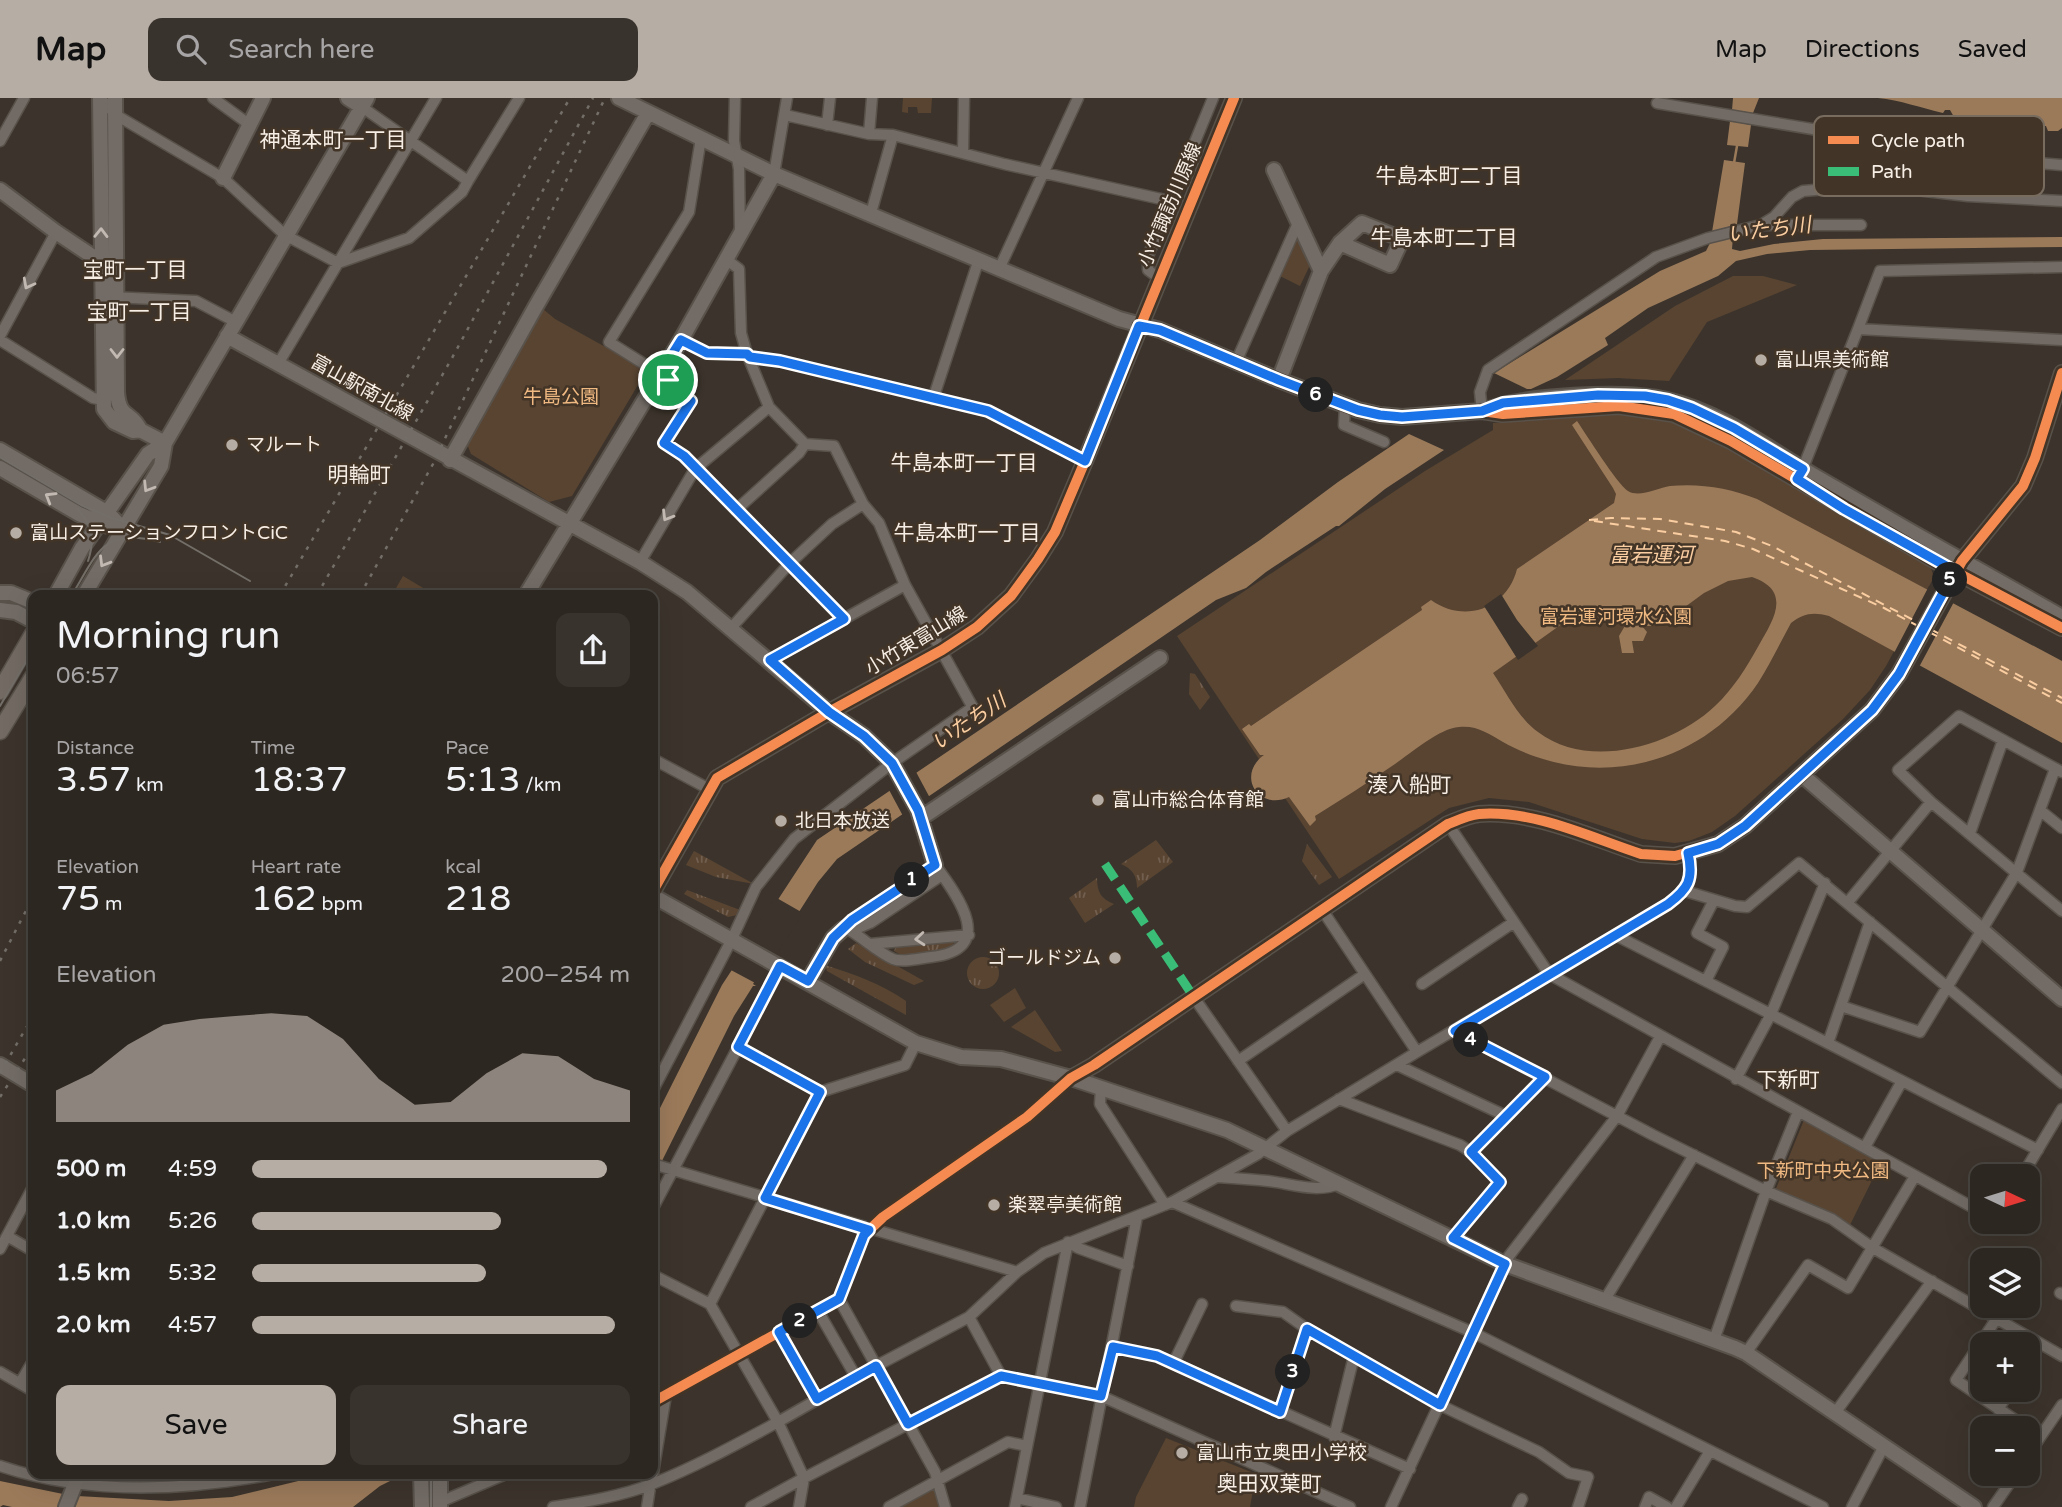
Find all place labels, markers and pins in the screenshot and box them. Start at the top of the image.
place label: 富山県美術館 [1775,349,1889,371]
pin [638,350,698,410]
marker: 富山県美術館 [1753,352,1769,368]
pin: 6 [1298,378,1334,412]
place label: マルート [246,434,322,456]
marker: マルート [224,437,240,453]
place label: 富山ステーションフロントCiC [30,522,288,544]
marker: 富山ステーションフロントCiC [8,525,24,541]
pin: 5 [1932,562,1968,598]
place label: 富山市総合体育館 [1112,789,1264,811]
marker: 富山市総合体育館 [1090,792,1106,808]
place label: 北日本放送 [795,810,890,832]
marker: 北日本放送 [773,813,789,829]
pin: 1 [894,862,930,898]
place label: ゴールドジム [987,947,1101,969]
marker: ゴールドジム [1107,950,1123,966]
pin: 4 [1454,1023,1488,1058]
place label: 楽翠亭美術館 [1008,1194,1122,1216]
marker: 楽翠亭美術館 [986,1197,1002,1213]
pin: 2 [782,1304,818,1338]
pin: 3 [1276,1354,1310,1390]
place label: 富山市立奥田小学校 [1196,1442,1367,1464]
marker: 富山市立奥田小学校 [1174,1445,1190,1461]

